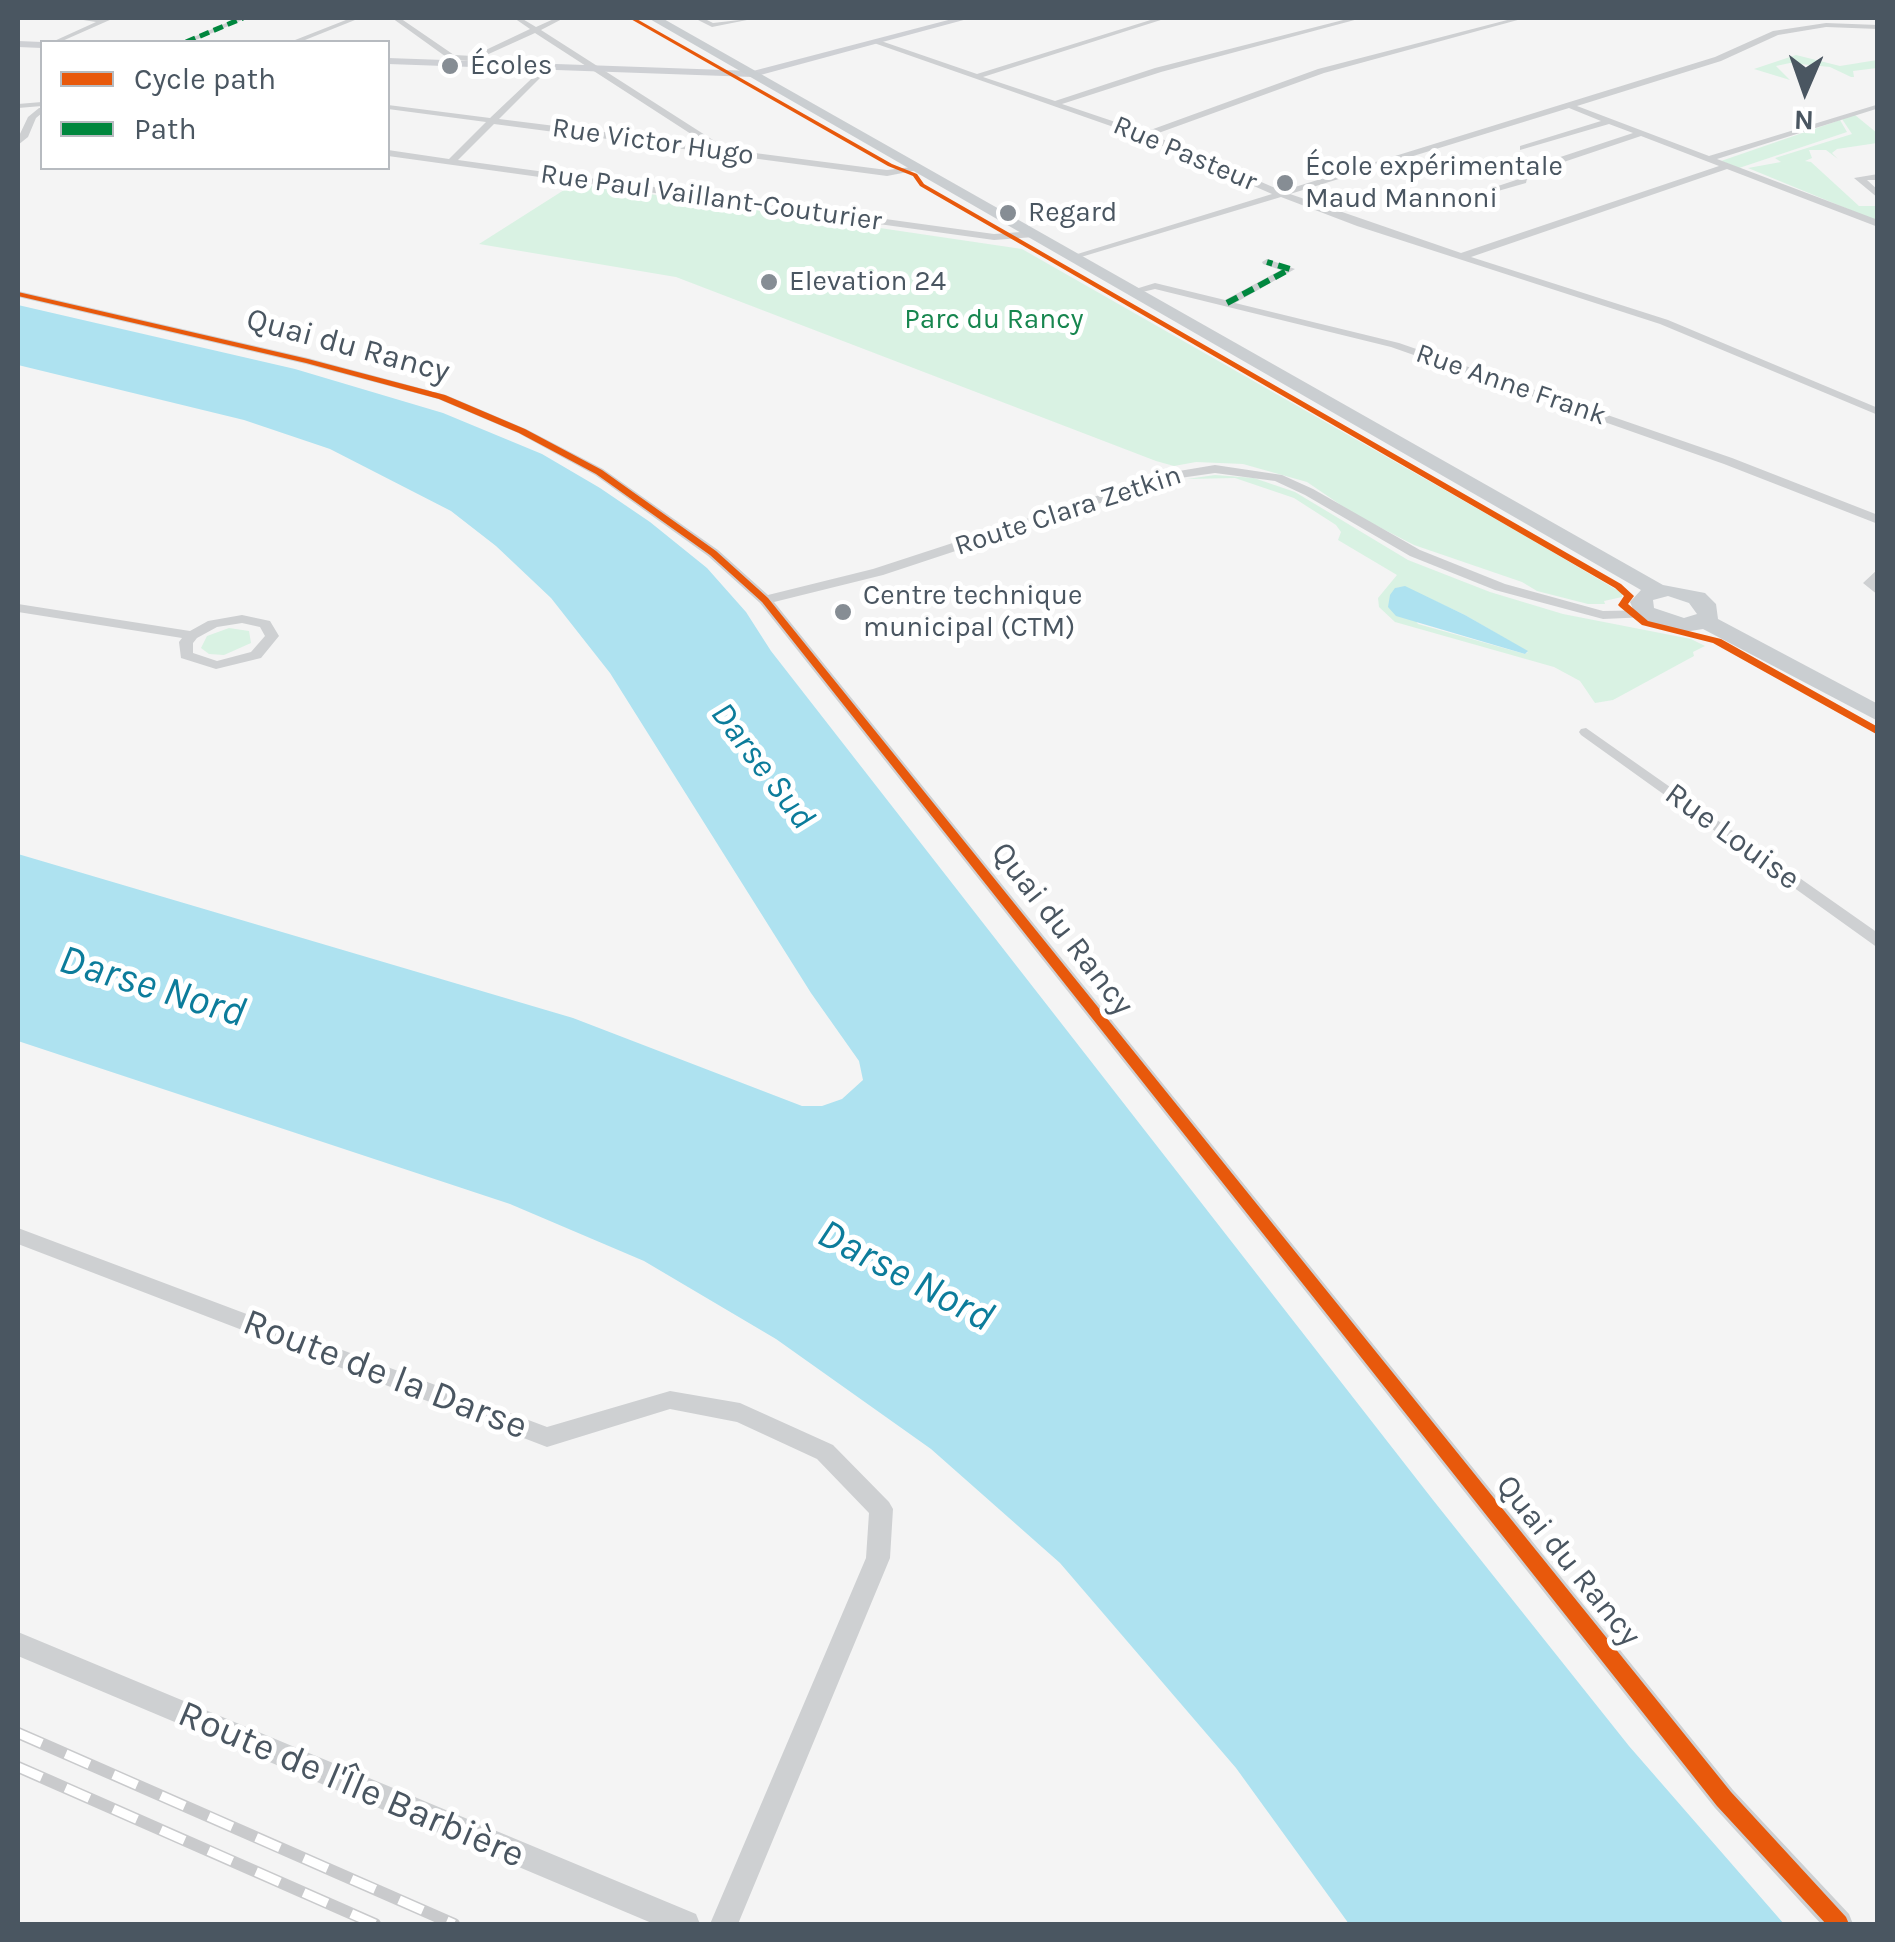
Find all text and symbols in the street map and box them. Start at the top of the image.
legend [40,40,390,170]
north arrow [1755,40,1855,140]
place label: Écoles [470,49,552,83]
marker: Écoles [439,55,461,77]
text: Cycle path [134,61,276,97]
text: N [1793,104,1815,137]
street label: Rue Pasteur [1108,109,1262,199]
text: Path [134,111,197,147]
street label: Rue Victor Hugo [550,111,756,173]
place label: École expérimentale Maud Mannoni [1305,150,1563,216]
street label: Rue Paul Vaillant-Couturier [538,157,884,239]
marker: École expérimentale Maud Mannoni [1274,172,1296,194]
place label: Regard [1028,196,1117,230]
marker: Regard [997,202,1019,224]
place label: Elevation 24 [789,265,946,299]
marker: Elevation 24 [758,271,780,293]
street label: Quai du Rancy [242,300,454,392]
park label: Parc du Rancy [904,303,1084,337]
street label: Rue Anne Frank [1411,337,1611,433]
street label: Route Clara Zetkin [951,459,1185,563]
place label: Centre technique municipal (CTM) [863,579,1082,645]
marker: Centre technique municipal (CTM) [832,601,854,623]
water label: Darse Sud [701,694,823,838]
street label: Rue Louise [1657,775,1807,899]
street label: Quai du Rancy [983,835,1141,1023]
water label: Darse Nord [53,935,251,1039]
water label: Darse Nord [808,1209,1002,1343]
street label: Route de la Darse [236,1300,534,1450]
street label: Quai du Rancy [1487,1468,1649,1654]
street label: Route de l'Île Barbière [171,1691,531,1879]

